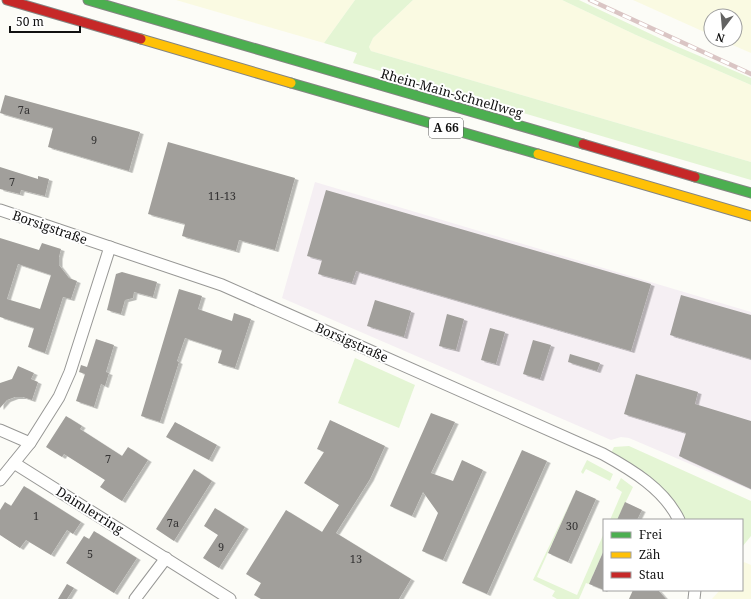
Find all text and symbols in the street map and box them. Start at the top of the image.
scale bar [10,8,80,34]
north arrow [703,8,743,48]
text: 50 m [16,13,44,30]
text: N [714,30,726,46]
street label: Rhein-Main-Schnellweg [379,64,525,122]
house number: 7a [18,102,30,117]
road number: A 66 [429,118,463,138]
house number: 9 [91,132,97,147]
house number: 7 [9,174,15,189]
house number: 11-13 [208,188,236,203]
street label: Borsigstraße [10,206,90,248]
street label: Borsigstraße [313,318,391,366]
house number: 7 [105,451,111,466]
street label: Daimlerring [53,482,127,538]
house number: 1 [33,508,39,523]
house number: 7a [167,515,179,530]
house number: 30 [566,518,578,533]
legend [603,519,743,591]
text: Frei [639,526,662,543]
house number: 9 [218,539,224,554]
house number: 5 [87,546,93,561]
text: Zäh [639,546,661,563]
house number: 13 [350,551,362,566]
text: Stau [639,566,665,583]

